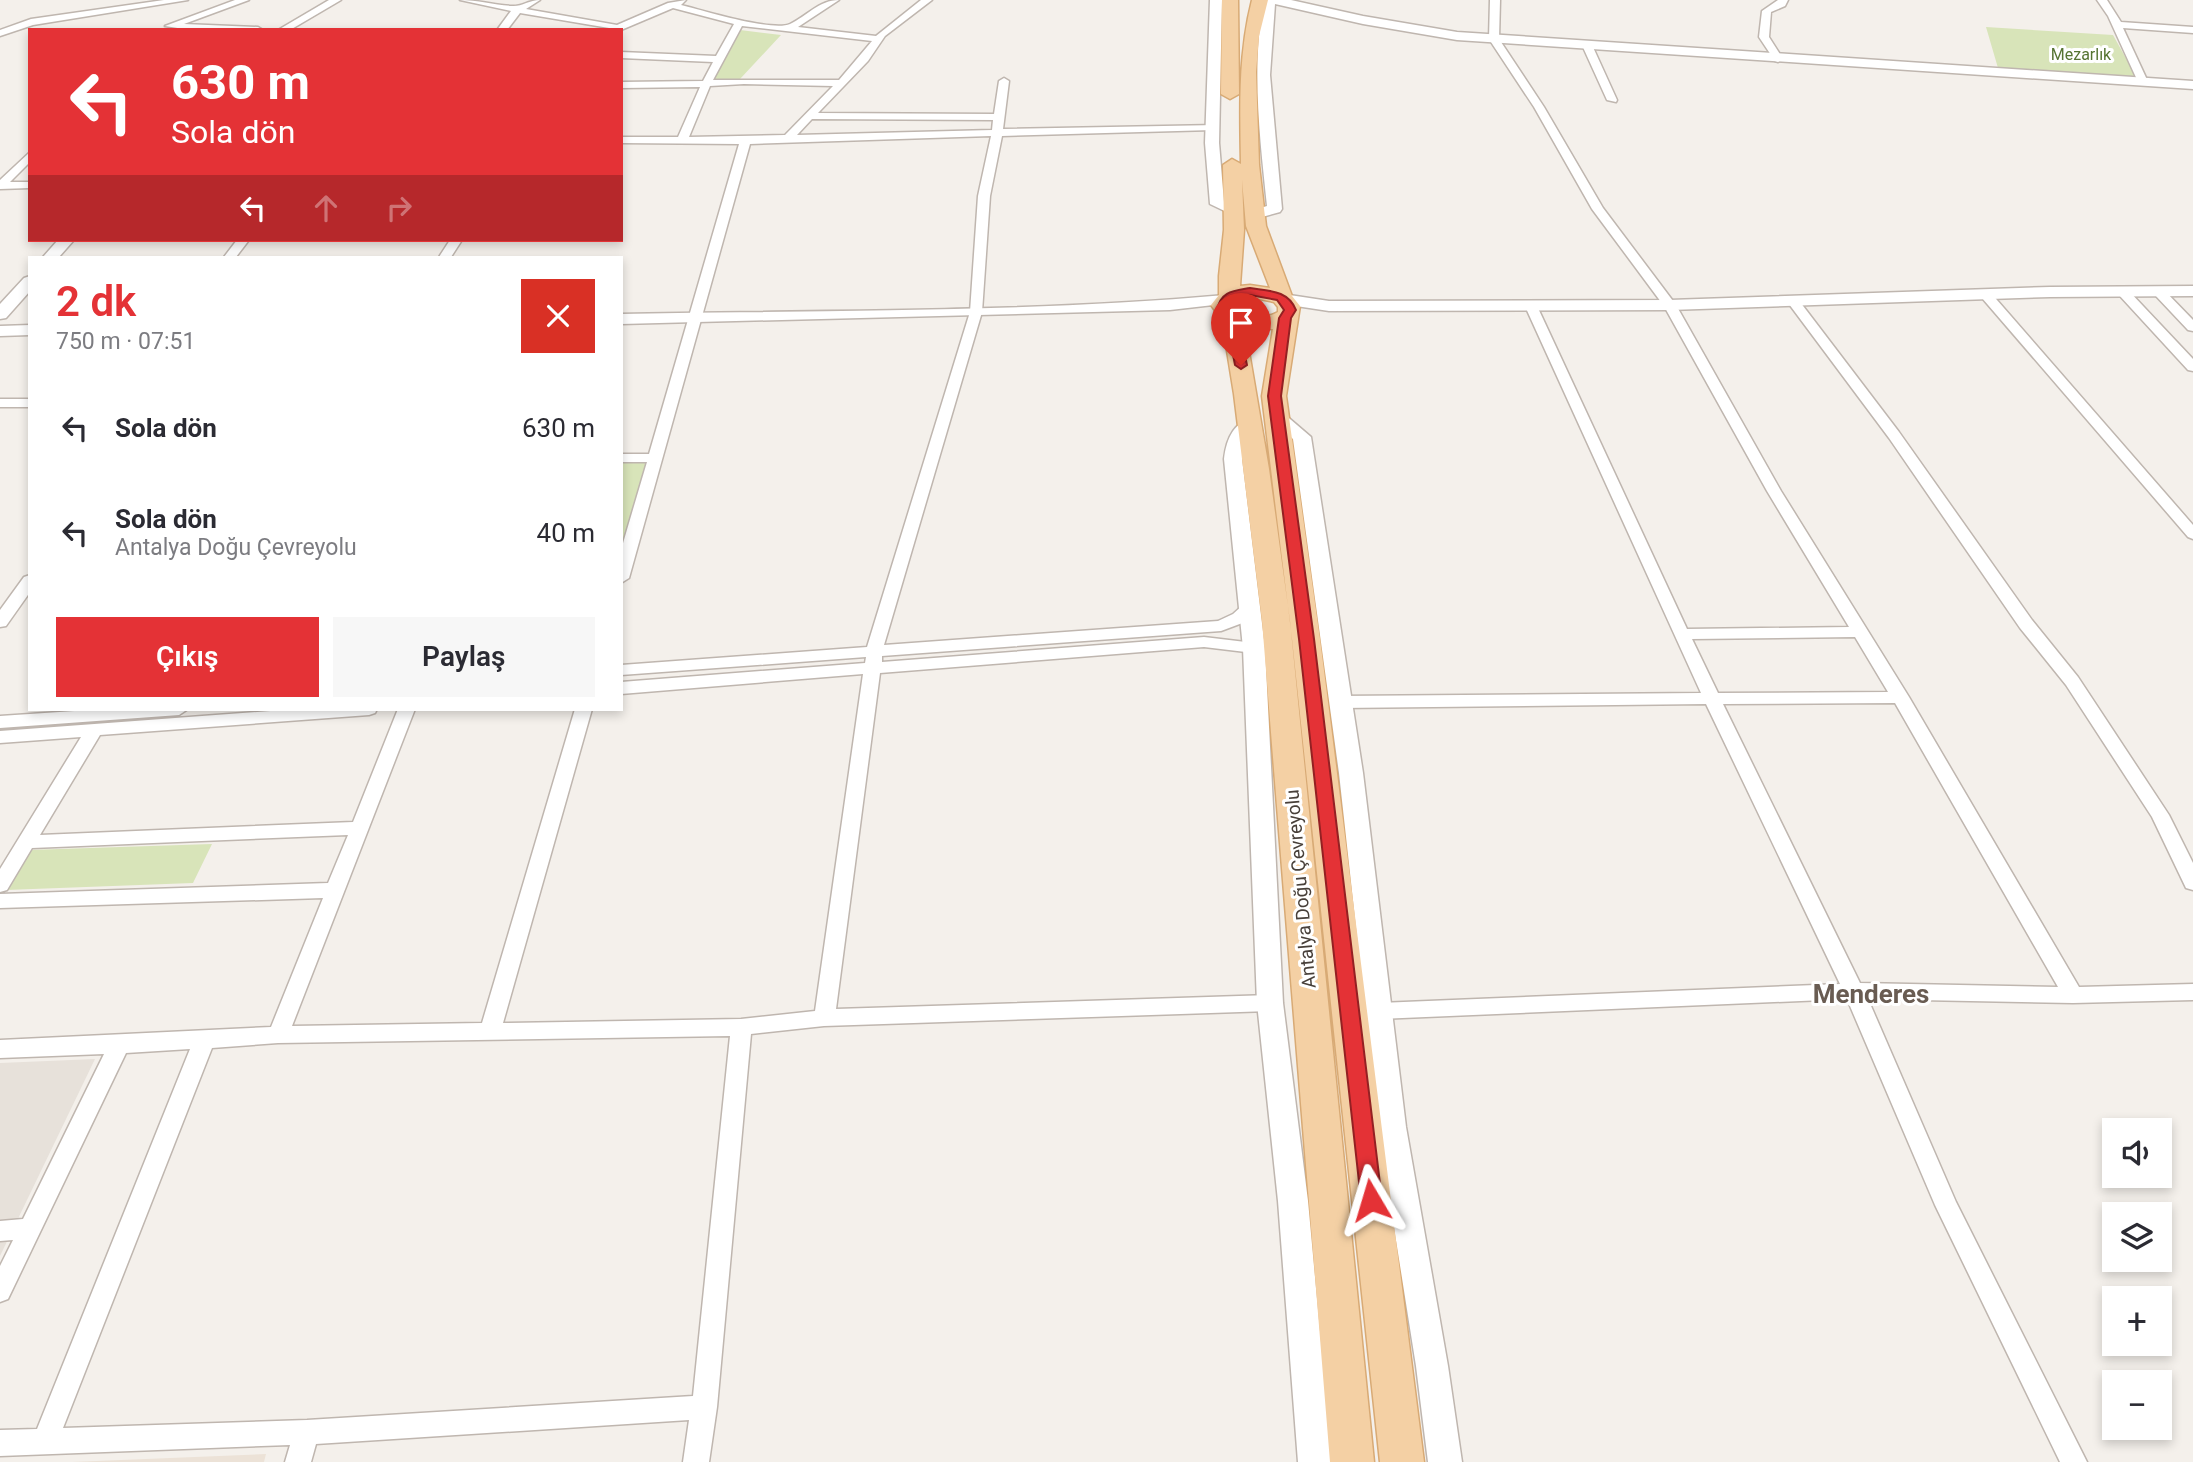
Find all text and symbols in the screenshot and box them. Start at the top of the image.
park label: Mezarlık [2051,45,2112,64]
text: 630 m [171,54,310,111]
icon: left [56,56,147,147]
text: Sola dön [171,113,295,151]
icon: left [234,189,272,227]
icon: ahead [307,189,345,227]
icon: right [380,189,418,227]
text: 2 dk [56,277,136,326]
button: close [521,279,595,353]
pin [1211,293,1271,365]
icon: arrive [1222,304,1260,342]
text: 750 m · 07:51 [56,328,195,355]
icon: left [56,409,94,447]
text: Sola dön [115,413,217,443]
text: 630 m [522,413,595,443]
text: Sola dön [115,504,217,534]
icon: left [56,514,94,552]
text: 40 m [537,518,595,548]
text: Antalya Doğu Çevreyolu [115,534,357,561]
button: Çıkış [56,617,319,697]
button: Paylaş [333,617,595,697]
street label: Antalya Doğu Çevreyolu [1280,789,1321,989]
district label: Menderes [1813,979,1929,1009]
map controls [2102,1118,2172,1440]
button: sound [2102,1118,2172,1188]
position arrow [1334,1163,1408,1237]
button: layers [2102,1202,2172,1272]
button: + [2102,1286,2172,1356]
button: − [2102,1370,2172,1440]

